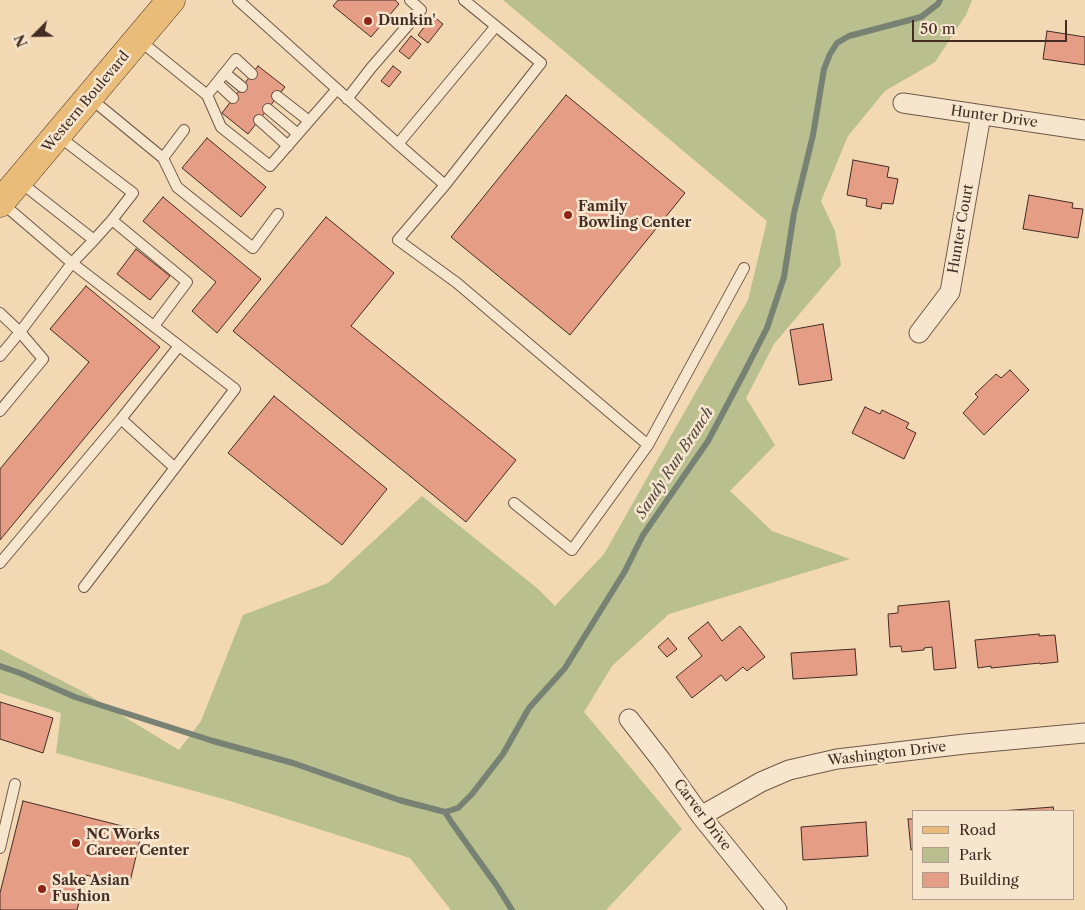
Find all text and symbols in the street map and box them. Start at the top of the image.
north arrow [10,10,60,60]
scale bar [915,10,1070,42]
place label: Dunkin' [378,13,436,29]
marker: Dunkin' [362,15,374,27]
text: 50 m [920,19,956,38]
text: N [11,32,32,50]
street label: Western Boulevard [39,48,133,156]
street label: Hunter Drive [949,103,1039,131]
street label: Hunter Court [945,183,977,275]
place label: Family Bowling Center [578,199,691,232]
marker: Family Bowling Center [562,209,574,221]
water label: Sandy Run Branch [632,404,718,522]
street label: Washington Drive [827,738,947,770]
street label: Carver Drive [670,776,734,854]
legend [912,810,1075,900]
text: Road [959,820,996,839]
place label: NC Works Career Center [86,827,189,860]
marker: NC Works Career Center [70,837,82,849]
text: Park [959,845,992,864]
text: Building [959,870,1019,889]
place label: Sake Asian Fushion [52,873,130,906]
marker: Sake Asian Fushion [36,883,48,895]

